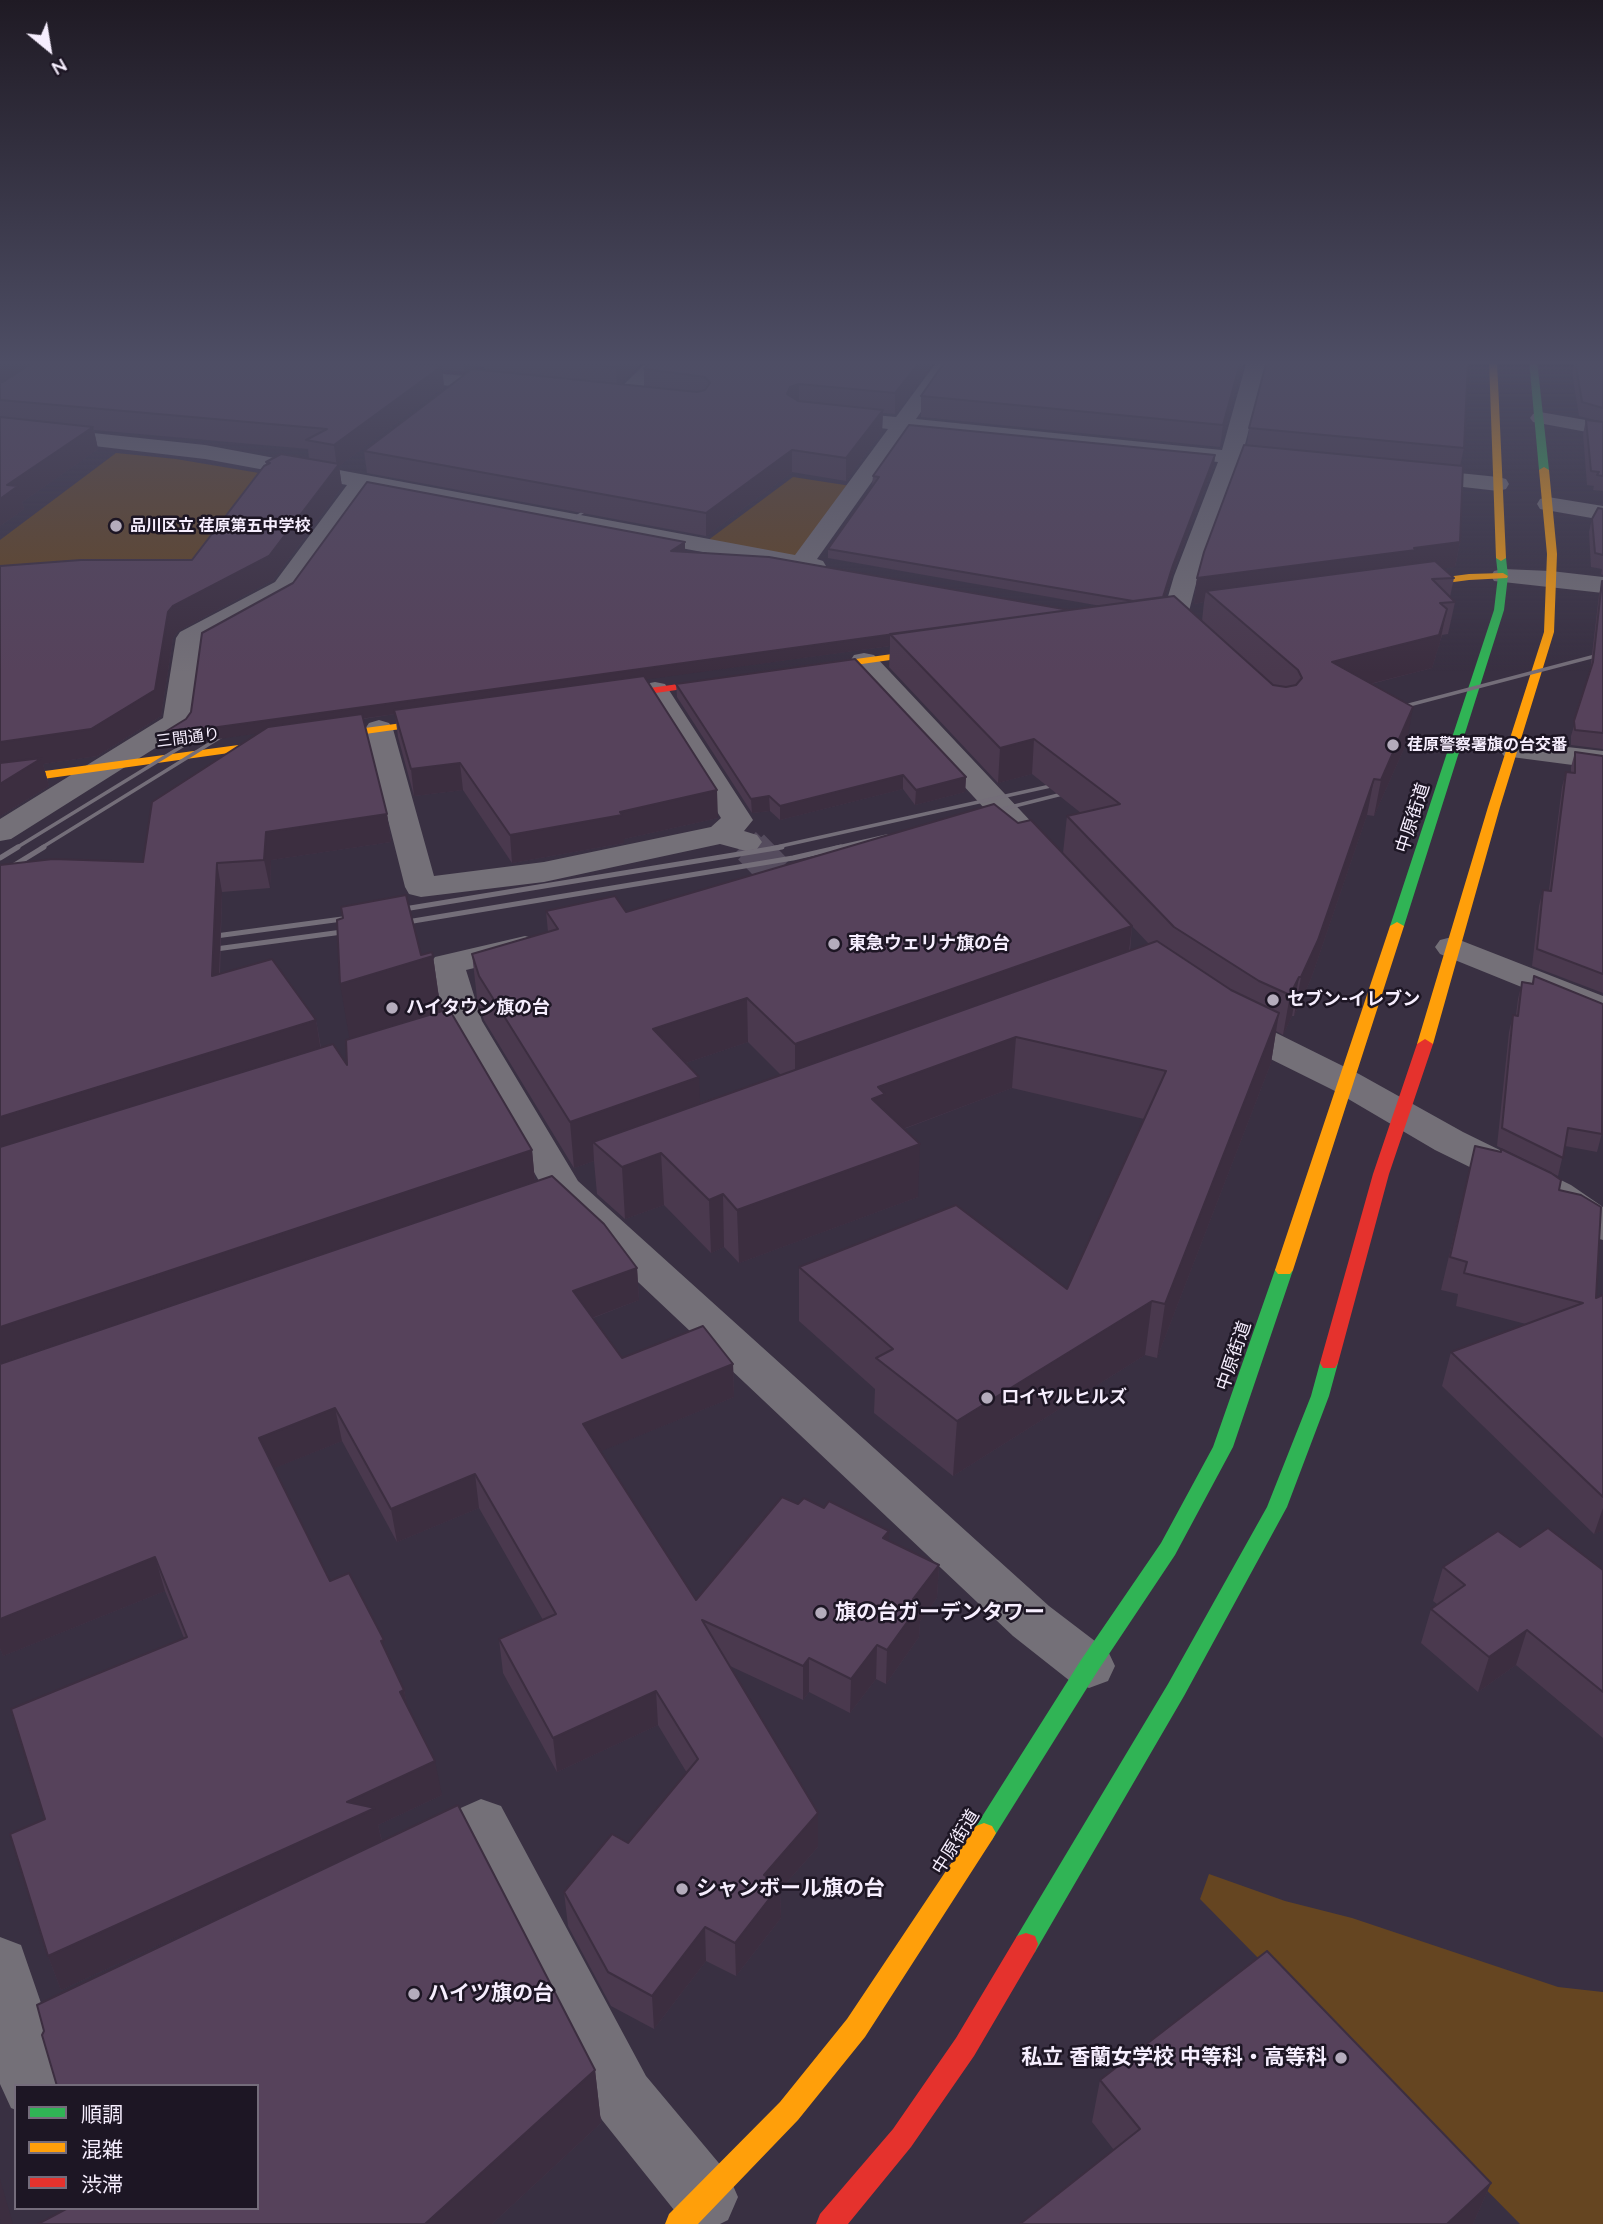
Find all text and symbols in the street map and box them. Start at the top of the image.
north arrow [14,14,84,84]
text: N [47,53,72,81]
place label: 品川区立 荏原第五中学校 [130,516,310,536]
marker: 品川区立 荏原第五中学校 [108,518,124,534]
street label: 三間通り [155,725,221,751]
place label: 荏原警察署旗の台交番 [1407,735,1567,755]
marker: 荏原警察署旗の台交番 [1385,737,1401,753]
street label: 中原街道 [1392,780,1434,856]
place label: 東急ウェリナ旗の台 [848,933,1010,955]
marker: 東急ウェリナ旗の台 [826,936,842,952]
place label: セブン-イレブン [1287,989,1420,1011]
marker: セブン-イレブン [1265,992,1281,1008]
place label: ハイタウン旗の台 [406,997,550,1019]
marker: ハイタウン旗の台 [384,1000,400,1016]
street label: 中原街道 [1212,1318,1256,1394]
place label: ロイヤルヒルズ [1001,1387,1127,1409]
marker: ロイヤルヒルズ [979,1390,995,1406]
place label: 旗の台ガーデンタワー [835,1600,1045,1626]
marker: 旗の台ガーデンタワー [813,1605,829,1621]
street label: 中原街道 [928,1806,984,1878]
place label: シャンボール旗の台 [696,1876,885,1902]
marker: シャンボール旗の台 [674,1881,690,1897]
place label: ハイツ旗の台 [428,1981,554,2007]
marker: ハイツ旗の台 [406,1986,422,2002]
place label: 私立 香蘭女学校 中等科・高等科 [1021,2045,1327,2071]
marker: 私立 香蘭女学校 中等科・高等科 [1333,2050,1349,2066]
legend [14,2084,259,2210]
text: 順調 [81,2101,123,2127]
text: 混雑 [81,2136,123,2162]
text: 渋滞 [81,2171,123,2197]

